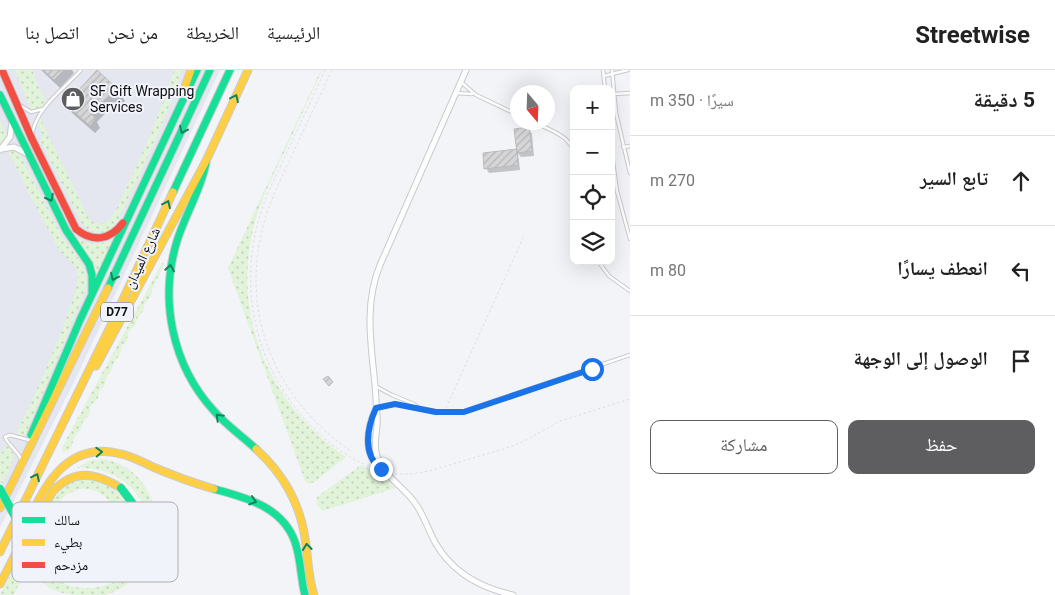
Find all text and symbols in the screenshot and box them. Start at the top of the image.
text: Streetwise [915,21,1030,49]
text: اتصل بنا [25,22,79,43]
text: من نحن [107,22,158,43]
text: الخريطة [186,22,239,43]
text: الرئيسية [267,22,320,43]
place label: SF Gift Wrapping Services [90,83,194,115]
north arrow [510,85,555,130]
map controls [570,85,615,265]
button: + [570,85,615,130]
shop icon: SF Gift Wrapping Services [60,86,86,112]
text: 5 دقيقة [974,88,1035,112]
text: سيرًا · 350 m [650,91,734,110]
one-way arrow [228,94,239,103]
one-way arrow [178,125,189,134]
button: − [570,130,615,175]
text: تابع السير [920,167,988,190]
icon: ahead [1007,167,1035,195]
text: 270 m [650,171,695,190]
button: locate [570,175,615,220]
one-way arrow [44,192,54,201]
one-way arrow [161,200,172,209]
button: layers [570,220,615,265]
street label: شارع الميدان [121,225,165,292]
text: انعطف يسارًا [897,257,988,280]
icon: left [1007,257,1035,285]
text: 80 m [650,261,686,280]
one-way arrow [165,264,175,272]
one-way arrow [109,272,120,281]
road number: D77 [101,302,133,322]
text: الوصول إلى الوجهة [854,347,988,370]
icon: arrive [1007,347,1035,375]
route start [581,358,604,381]
one-way arrow [216,414,225,423]
button: مشاركة [650,420,838,474]
button: حفظ [848,420,1035,474]
one-way arrow [96,446,104,457]
route end [370,458,393,481]
one-way arrow [30,473,40,482]
one-way arrow [248,496,257,506]
legend [12,502,178,582]
text: سالك [54,512,80,528]
text: بطيء [54,534,83,554]
one-way arrow [302,543,313,551]
text: مزدحم [54,557,88,575]

